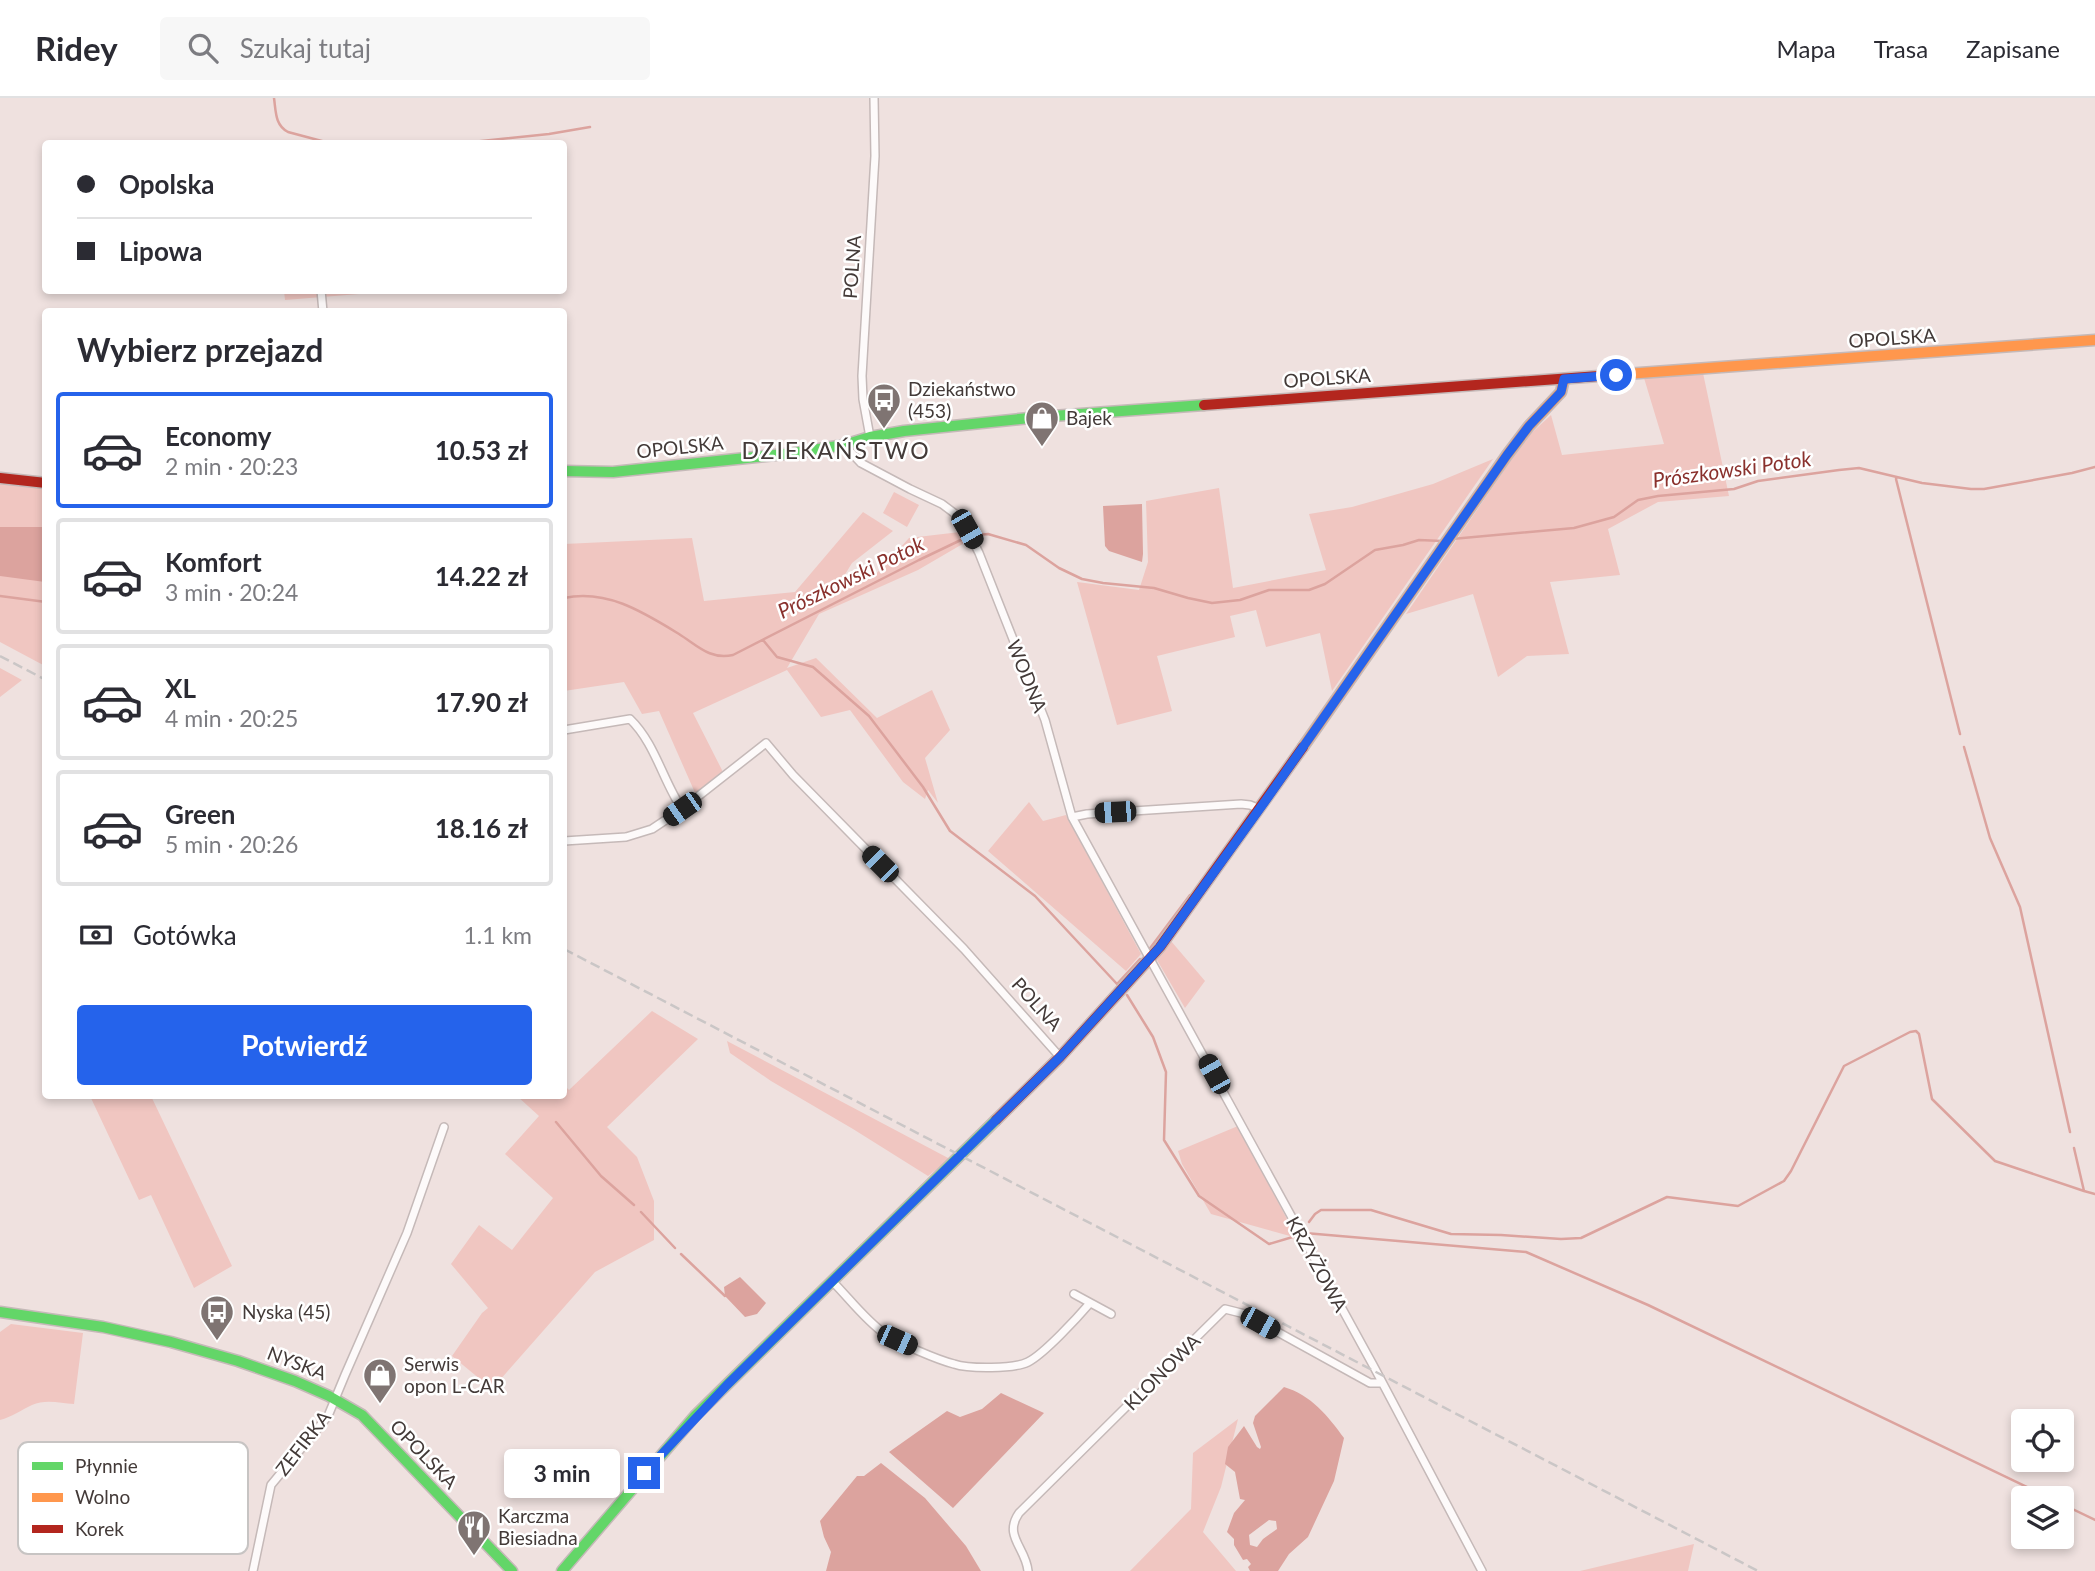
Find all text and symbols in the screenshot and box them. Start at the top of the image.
search box [160,17,650,80]
text: Ridey [35,28,118,68]
icon: search [184,29,222,67]
text: Szukaj tutaj [240,32,371,64]
text: Mapa [1777,34,1836,63]
text: Trasa [1874,34,1928,63]
text: Zapisane [1966,34,2060,63]
text: Opolska [119,168,214,200]
street label: POLNA [838,234,865,300]
text: Lipowa [119,235,203,267]
street label: OPOLSKA [1848,323,1936,352]
text: Wybierz przejazd [77,330,323,369]
route start [1600,359,1632,391]
street label: OPOLSKA [1283,363,1371,392]
place label: Dziekaństwo (453) [908,377,1016,422]
bus stop icon: Dziekaństwo (453) [865,381,903,430]
shop icon: Bajek [1023,399,1061,448]
place label: Bajek [1066,406,1112,429]
icon: car [81,419,144,482]
text: Economy [165,420,271,452]
street label: OPOLSKA [635,430,725,463]
text: 10.53 zł [435,434,528,466]
district label: DZIEKAŃSTWO [741,436,931,464]
water label: Prószkowski Potok [1651,445,1814,492]
text: 2 min · 20:23 [165,452,298,480]
car [948,506,987,552]
water label: Prószkowski Potok [773,530,929,623]
icon: car [81,545,144,608]
text: Komfort [165,546,262,578]
text: 14.22 zł [435,560,528,592]
text: 3 min · 20:24 [165,578,298,606]
street label: WODNA [1002,636,1053,716]
icon: car [81,671,144,734]
text: XL [165,672,196,704]
text: 17.90 zł [435,686,528,718]
text: 4 min · 20:25 [165,704,298,732]
car [659,788,706,830]
icon: car [81,797,144,860]
text: Green [165,798,235,830]
car [1094,800,1137,824]
text: 18.16 zł [435,812,528,844]
text: 5 min · 20:26 [165,830,298,858]
car [858,842,903,886]
icon: cash [77,916,115,954]
text: Gotówka [133,919,237,951]
text: 1.1 km [463,921,532,949]
street label: POLNA [1007,972,1067,1035]
button: Potwierdź [77,1005,532,1085]
car [1195,1051,1234,1097]
street label: KRZYŻOWA [1282,1212,1353,1316]
bus stop icon: Nyska (45) [198,1293,236,1342]
place label: Nyska (45) [242,1300,330,1323]
car [1237,1304,1284,1342]
car [874,1322,921,1358]
street label: KLONOWA [1119,1329,1205,1414]
street label: NYSKA [264,1341,330,1384]
place label: Serwis opon L-CAR [404,1352,505,1397]
shop icon: Serwis opon L-CAR [361,1356,399,1405]
street label: ZEFIRKA [270,1406,335,1480]
map controls [2011,1409,2074,1549]
button: locate [2011,1409,2074,1472]
street label: OPOLSKA [386,1414,463,1493]
legend [18,1442,248,1554]
callout: 3 min [504,1448,620,1498]
text: Płynnie [75,1454,138,1477]
route end [628,1457,660,1489]
text: 3 min [533,1459,591,1487]
text: Wolno [75,1485,130,1508]
button: layers [2011,1486,2074,1549]
place label: Karczma Biesiadna [498,1504,578,1549]
restaurant icon: Karczma Biesiadna [455,1508,493,1557]
text: Korek [75,1517,124,1540]

